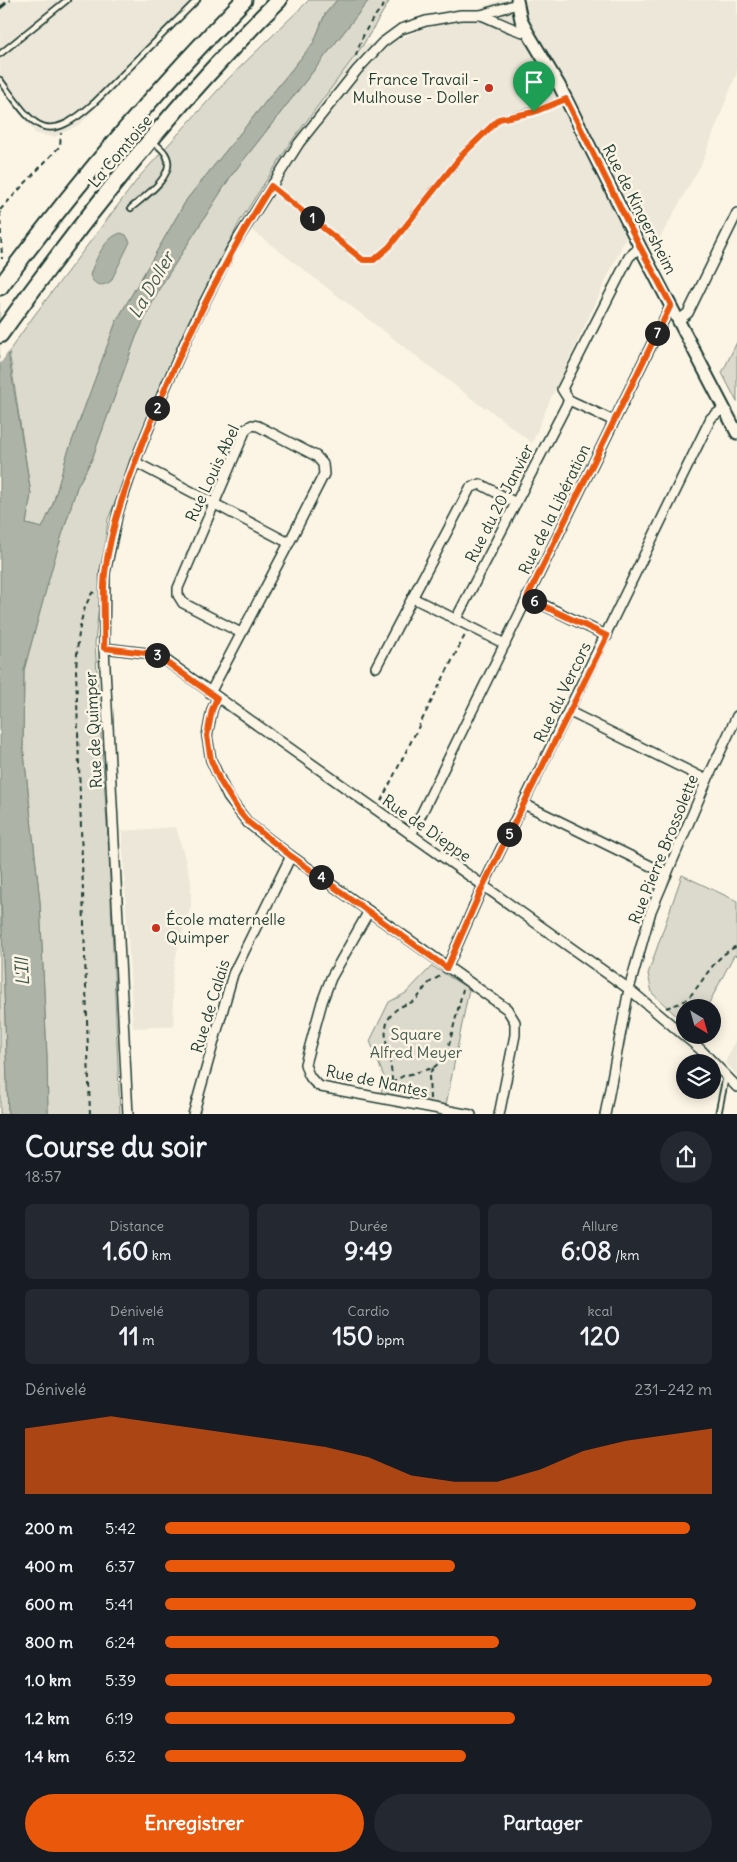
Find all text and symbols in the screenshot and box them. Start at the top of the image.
pin [513,61,555,112]
icon: arrive [520,68,548,96]
place label: France Travail - Mulhouse - Doller [353,69,479,107]
marker: France Travail - Mulhouse - Doller [483,82,495,94]
street label: La Comtoise [84,111,156,191]
street label: Rue de Kingersheim [599,141,681,277]
pin: 1 [300,206,324,230]
text: 1 [310,209,315,227]
water label: La Doller [123,246,180,322]
pin: 7 [644,320,670,346]
text: 7 [654,324,661,342]
pin: 2 [144,396,170,420]
text: 2 [154,399,161,417]
street label: Rue Louis Abel [181,421,243,525]
street label: Rue du 20 Janvier [461,440,538,566]
street label: Rue de la Libération [514,441,594,577]
pin: 6 [522,588,546,614]
text: 6 [530,592,539,610]
street label: Rue du Vercors [529,638,595,746]
pin: 3 [144,642,170,668]
text: 3 [154,646,161,664]
street label: Rue de Quimper [80,671,106,789]
street label: Rue Pierre Brossolette [624,771,702,927]
street label: Rue de Dieppe [379,790,475,866]
pin: 5 [496,822,522,846]
text: 5 [505,825,514,843]
pin: 4 [308,864,334,890]
text: 4 [317,868,326,886]
place label: École maternelle Quimper [166,909,285,947]
marker: École maternelle Quimper [150,922,162,934]
water label: L'Ill [10,955,34,986]
street label: Rue de Calais [186,957,234,1055]
north arrow [676,999,721,1044]
map controls [676,999,721,1099]
park label: Square Alfred Meyer [370,1024,463,1062]
button: layers [676,1054,721,1099]
street label: Rue de Nantes [324,1060,430,1102]
text: Course du soir [25,1129,207,1165]
button: share [660,1131,712,1183]
text: 18:57 [25,1166,61,1186]
text: Distance [109,1217,164,1235]
text: Durée [349,1217,388,1235]
text: Allure [582,1217,618,1235]
text: 1.60 [102,1235,148,1267]
text: 9:49 [344,1235,393,1267]
text: 6:08 [561,1235,612,1267]
text: km [148,1246,171,1264]
text: /km [612,1246,640,1264]
text: Dénivelé [110,1302,164,1320]
text: Cardio [348,1302,389,1320]
text: kcal [588,1302,613,1320]
text: 11 [119,1320,139,1352]
text: 150 [332,1320,373,1352]
text: 120 [580,1320,620,1352]
text: m [139,1331,155,1349]
text: bpm [373,1331,405,1349]
text: Dénivelé [25,1379,86,1399]
text: 231–242 m [635,1379,712,1399]
text: 200 m [25,1518,73,1538]
text: 5:42 [105,1518,136,1538]
text: 400 m [25,1556,73,1576]
text: 6:37 [105,1556,135,1576]
text: 600 m [25,1594,73,1614]
text: 5:41 [105,1594,133,1614]
text: 800 m [25,1632,73,1652]
text: 6:24 [105,1632,136,1652]
text: 1.0 km [25,1670,71,1690]
text: 5:39 [105,1670,136,1690]
text: 1.2 km [25,1708,69,1728]
text: 6:19 [105,1708,133,1728]
text: 1.4 km [25,1746,70,1766]
text: 6:32 [105,1746,136,1766]
button: Enregistrer [25,1794,364,1852]
button: Partager [374,1794,712,1852]

